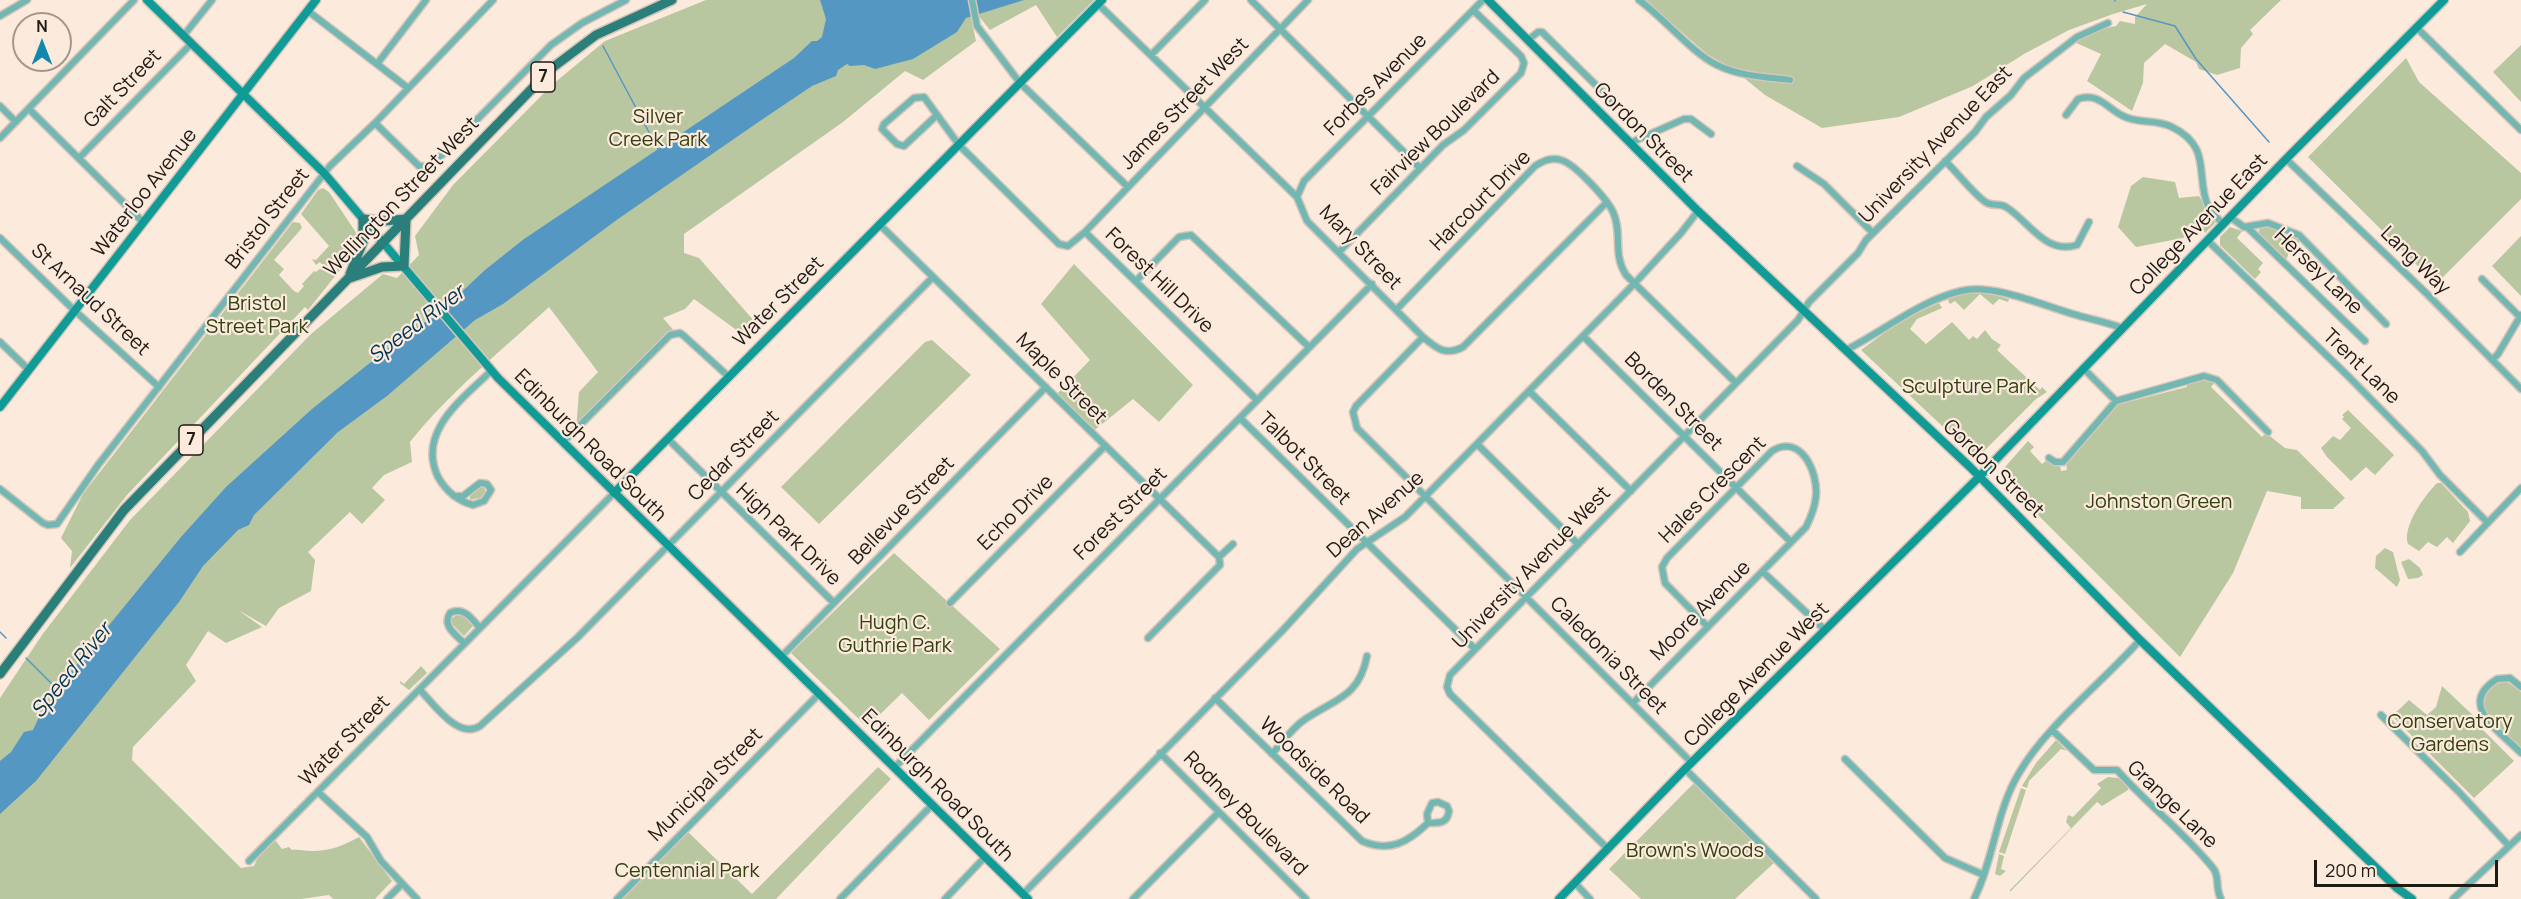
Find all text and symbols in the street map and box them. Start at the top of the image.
north arrow [12,12,72,72]
text: N [36,15,48,37]
street label: Forbes Avenue [1320,29,1432,141]
street label: James Street West [1116,33,1254,175]
street label: Galt Street [79,44,167,134]
street label: University Avenue East [1855,61,2017,229]
road number: 7 [531,62,555,92]
street label: Fairview Boulevard [1367,65,1505,201]
street label: Gordon Street [1588,78,1698,188]
park label: Silver Creek Park [609,105,707,152]
street label: Wellington Street West [319,112,485,282]
street label: Waterloo Avenue [87,124,203,262]
street label: Harcourt Drive [1426,146,1536,256]
street label: College Avenue East [2125,149,2273,301]
street label: Bristol Street [221,164,315,274]
street label: Mary Street [1314,201,1406,295]
street label: Lang Way [2375,222,2455,300]
street label: Forest Hill Drive [1100,223,1218,339]
street label: Hersey Lane [2269,224,2367,320]
street label: St Arnaud Street [26,239,154,361]
street label: Water Street [729,252,829,352]
water label: Speed River [364,280,470,370]
park label: Bristol Street Park [206,292,308,339]
street label: Trent Lane [2317,324,2405,410]
street label: Maple Street [1010,328,1112,430]
street label: Borden Street [1619,348,1727,456]
street label: Edinburgh Road South [509,365,671,527]
park label: Sculpture Park [1902,375,2036,399]
street label: Cedar Street [683,405,785,507]
street label: Talbot Street [1253,408,1355,510]
street label: Gordon Street [1937,415,2049,523]
road number: 7 [179,425,203,455]
street label: Hales Crescent [1655,432,1771,548]
street label: Bellevue Street [844,452,960,570]
street label: Forest Street [1070,463,1172,565]
street label: Dean Avenue [1323,466,1429,564]
street label: Echo Drive [973,470,1059,556]
street label: High Park Drive [730,479,846,591]
street label: University Avenue West [1448,482,1616,654]
park label: Johnston Green [2086,490,2232,514]
street label: Moore Avenue [1646,556,1756,666]
street label: Caledonia Street [1544,592,1672,720]
street label: College Avenue West [1680,598,1834,752]
park label: Hugh C. Guthrie Park [838,611,952,658]
water label: Speed River [26,618,118,724]
street label: Water Street [295,691,395,791]
street label: Edinburgh Road South [856,705,1018,867]
park label: Conservatory Gardens [2387,710,2513,757]
street label: Woodside Road [1254,713,1374,829]
street label: Municipal Street [644,723,768,847]
street label: Rodney Boulevard [1178,747,1312,881]
street label: Grange Lane [2122,756,2222,854]
park label: Brown's Woods [1626,839,1764,863]
scale bar [2317,848,2502,886]
text: 200 m [2325,858,2376,882]
park label: Centennial Park [615,859,759,883]

